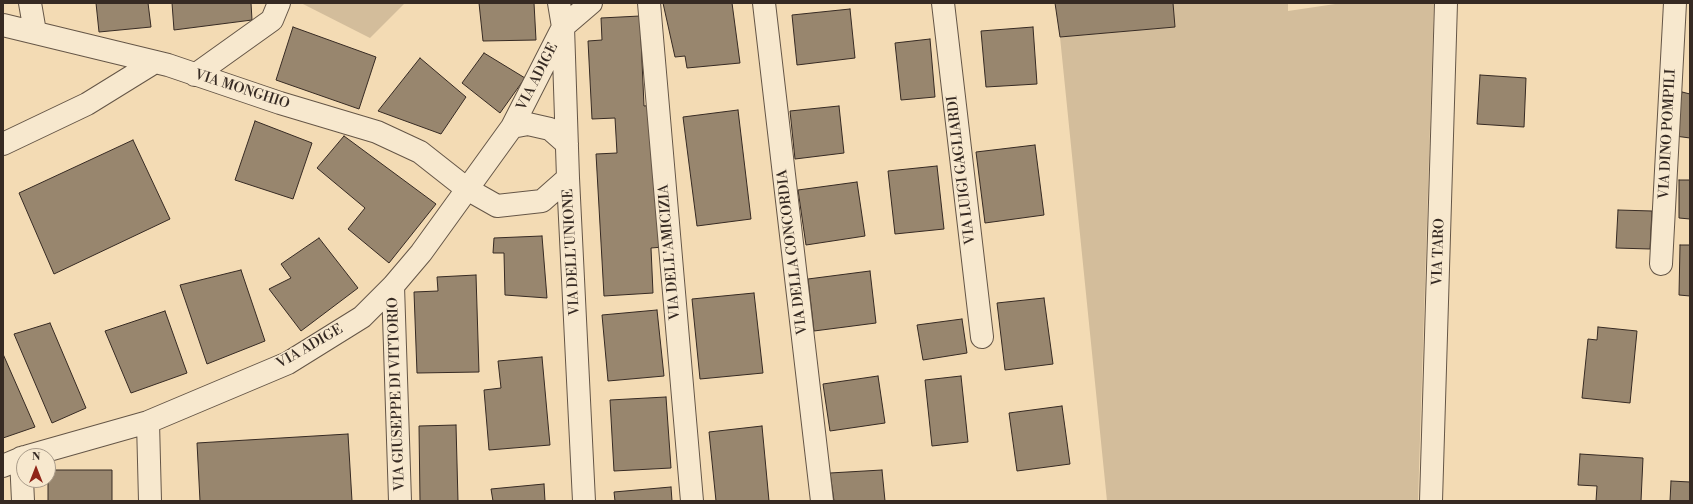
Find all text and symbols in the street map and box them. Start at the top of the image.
street label: VIA ADIGE [514,40,562,114]
street label: VIA MONGHIO [192,67,292,113]
street label: VIA DINO POMPILI [1656,68,1680,200]
street label: VIA LUIGI GAGLIARDI [945,95,979,245]
street label: VIA DELLA CONCORDIA [775,168,811,336]
street label: VIA DELL'AMICIZIA [656,183,684,321]
street label: VIA DELL'UNIONE [560,188,584,316]
street label: VIA TARO [1429,218,1449,286]
street label: VIA GIUSEPPE DI VITTORIO [385,297,409,491]
street label: VIA ADIGE [274,321,346,373]
north arrow [16,448,56,488]
text: N [32,450,40,464]

